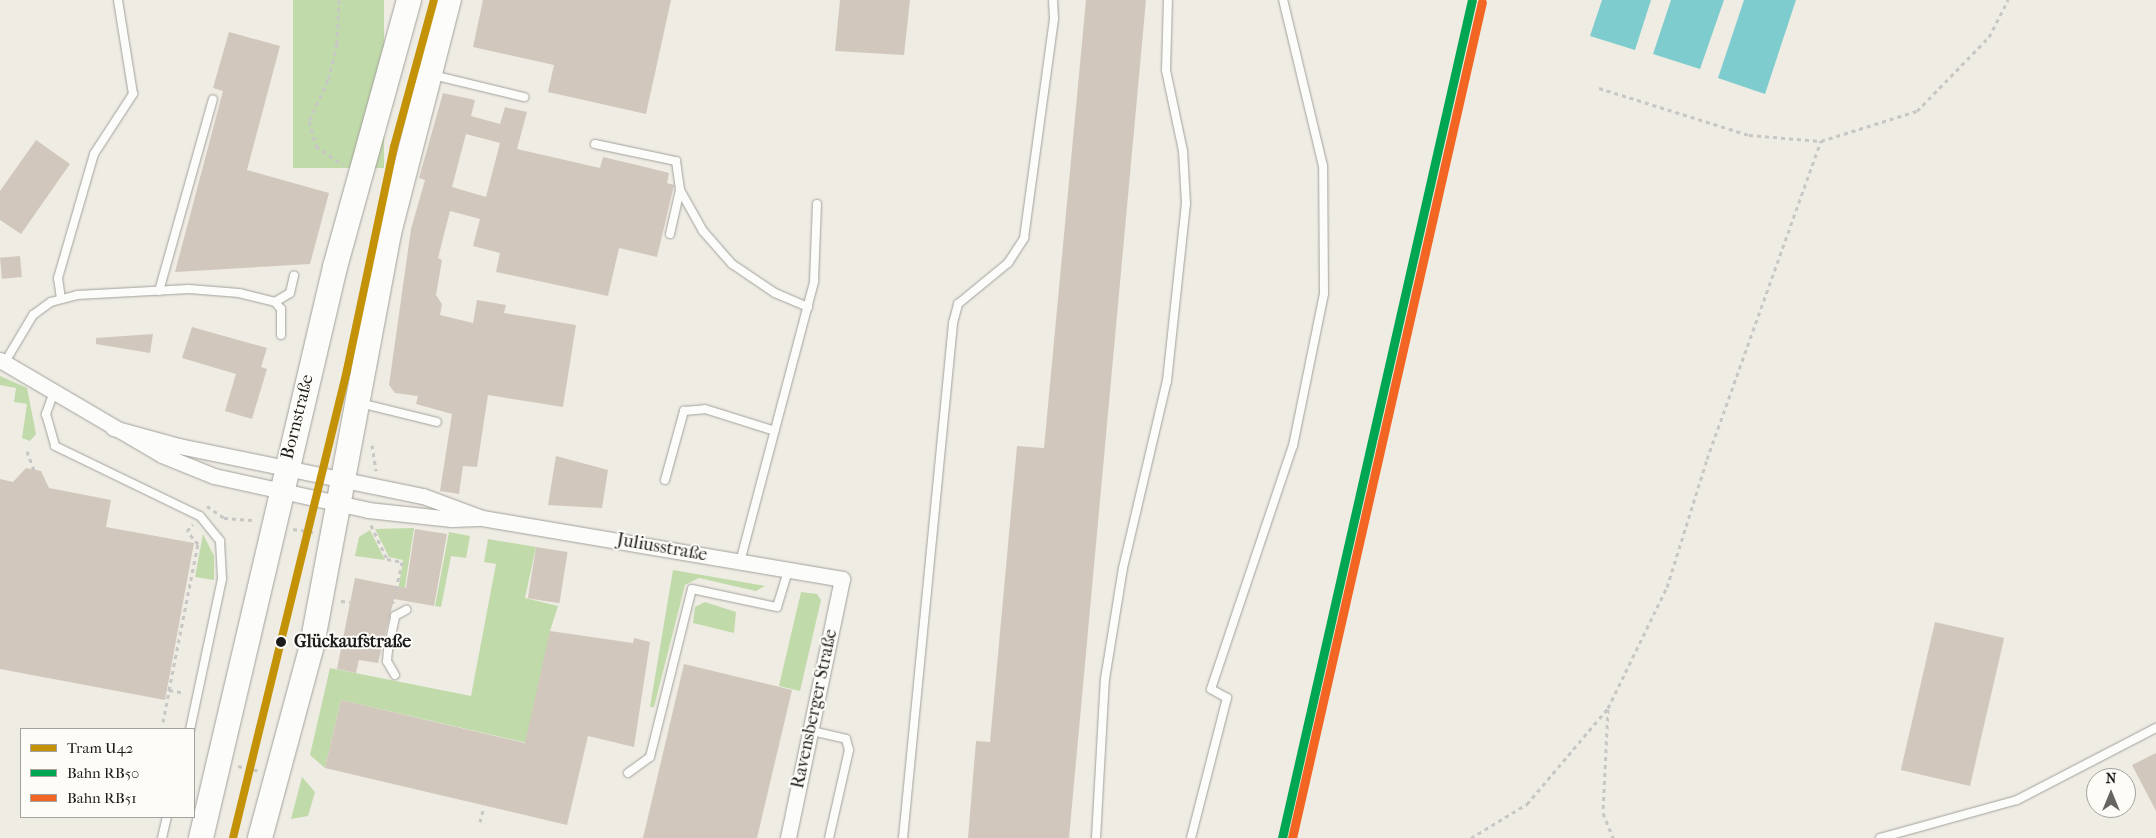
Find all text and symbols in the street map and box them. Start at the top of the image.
street label: Bornstraße [277,372,319,462]
street label: Juliusstraße [615,529,709,567]
street label: Ravensberger Straße [788,627,842,791]
place label: Glückaufstraße [294,631,411,653]
marker: Glückaufstraße [272,633,290,651]
legend [20,728,195,818]
text: Tram U42 [67,739,133,757]
text: Bahn RB50 [67,764,139,782]
north arrow [2086,768,2136,818]
text: N [2106,770,2116,787]
text: Bahn RB51 [67,789,137,807]

